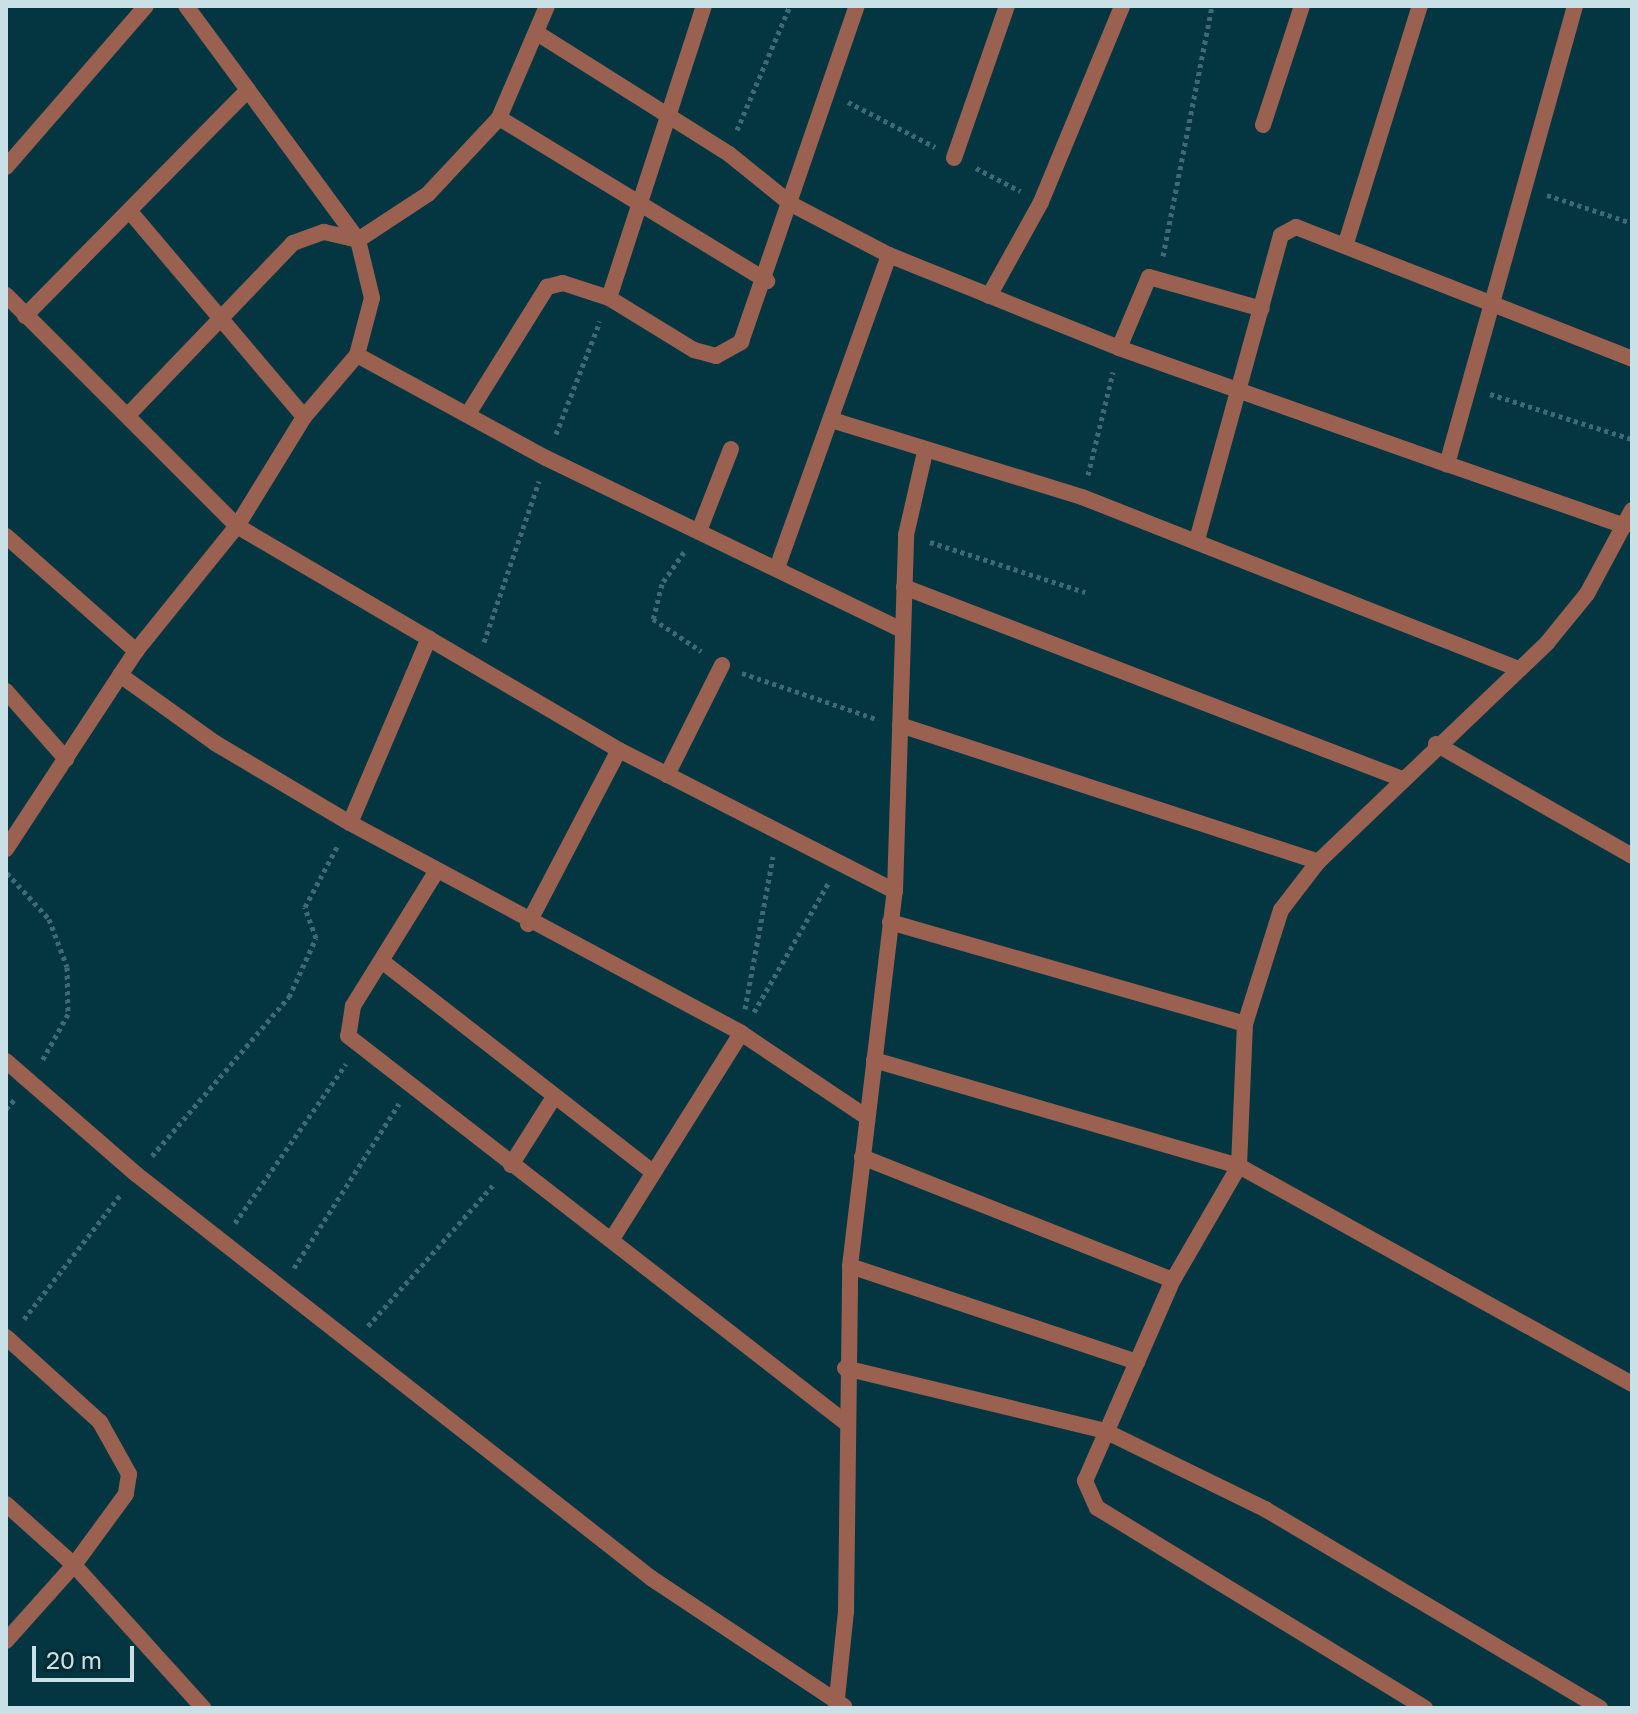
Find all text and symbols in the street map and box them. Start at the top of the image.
scale bar [36,1630,138,1680]
text: 20 m [46,1645,102,1674]

